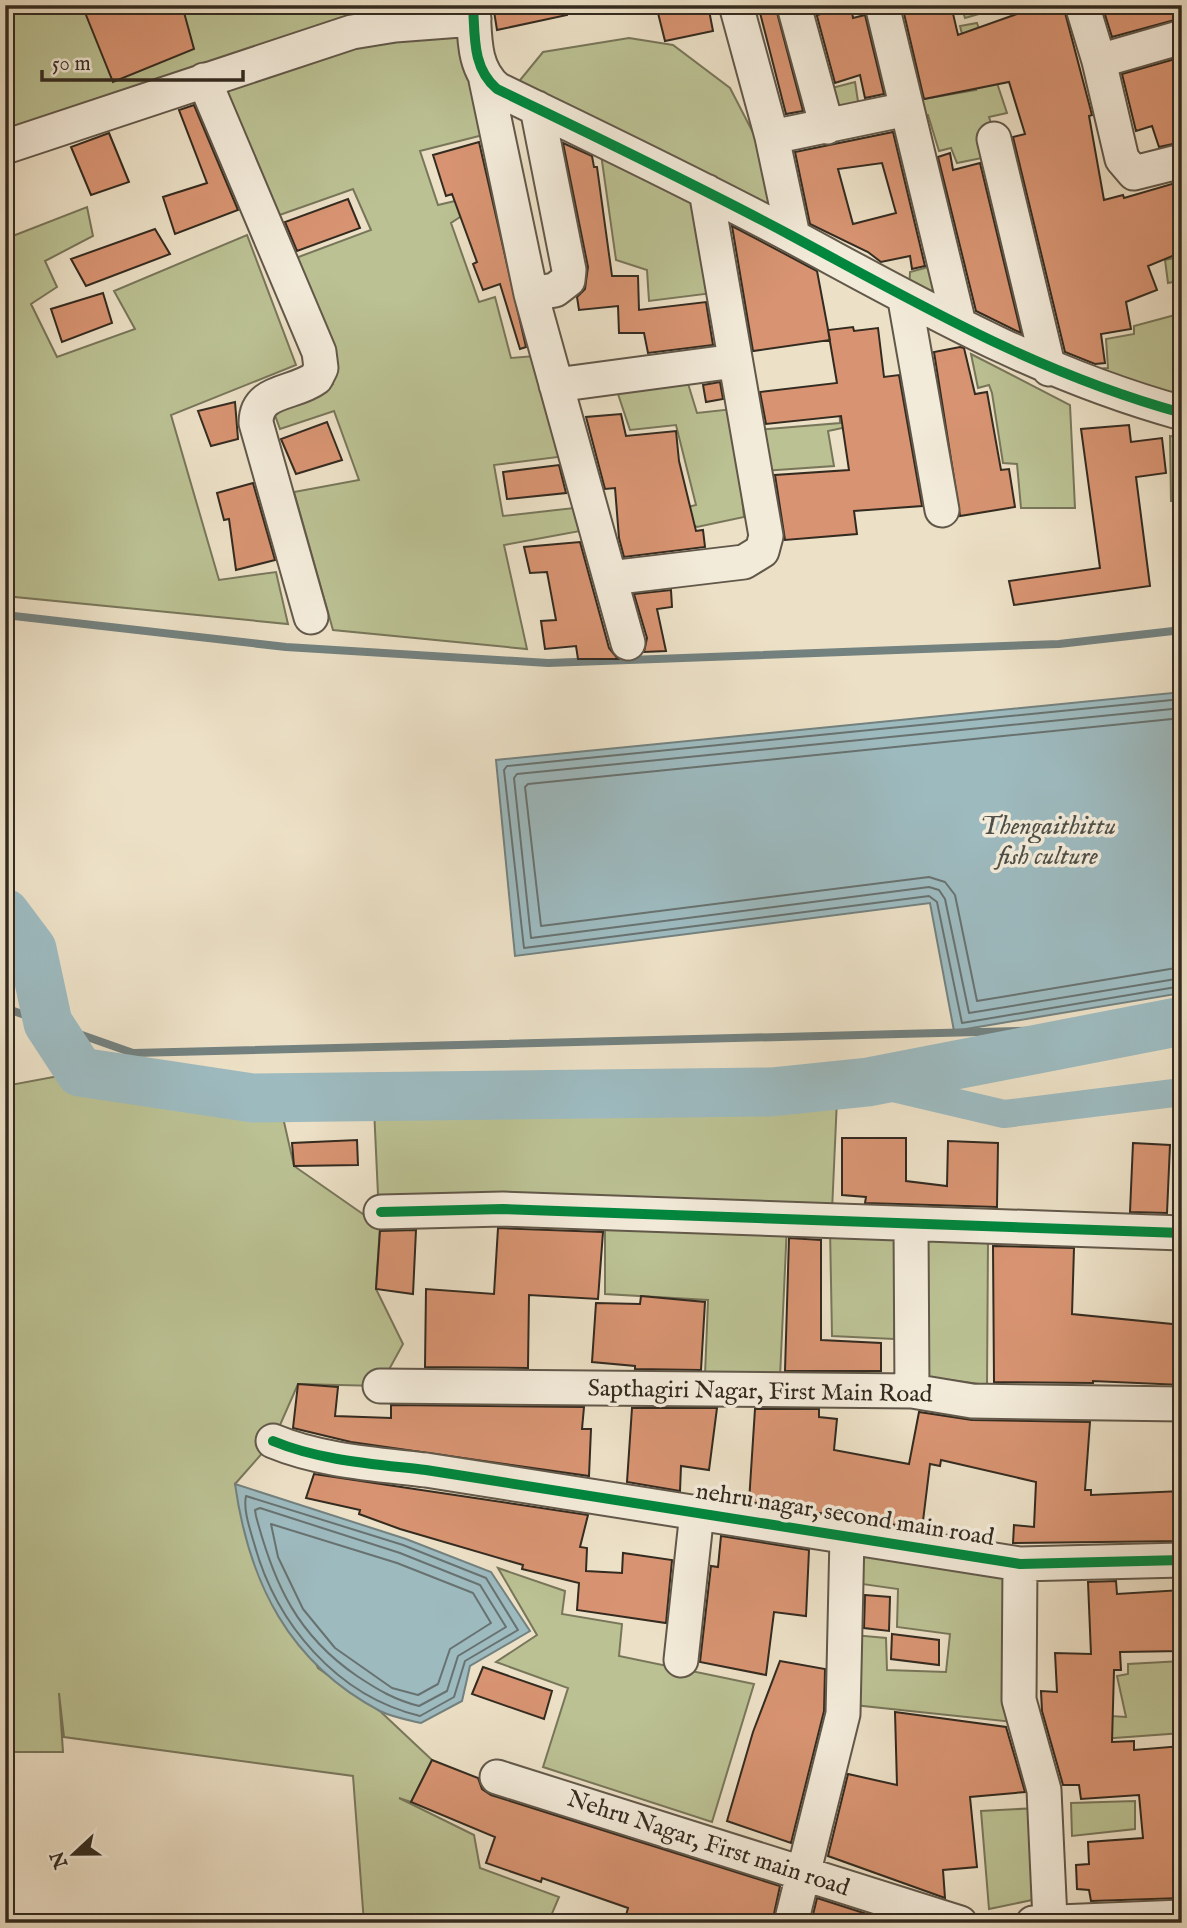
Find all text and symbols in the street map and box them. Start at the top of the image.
scale bar [42,38,243,82]
text: 50 m [52,51,91,78]
water label: Thengaithittu fish culture [980,810,1116,873]
street label: Sapthagiri Nagar, First Main Road [587,1373,933,1411]
street label: nehru nagar, second main road [694,1476,997,1554]
street label: Nehru Nagar, First main road [563,1784,853,1904]
north arrow [38,1820,108,1890]
text: N [46,1847,75,1873]

